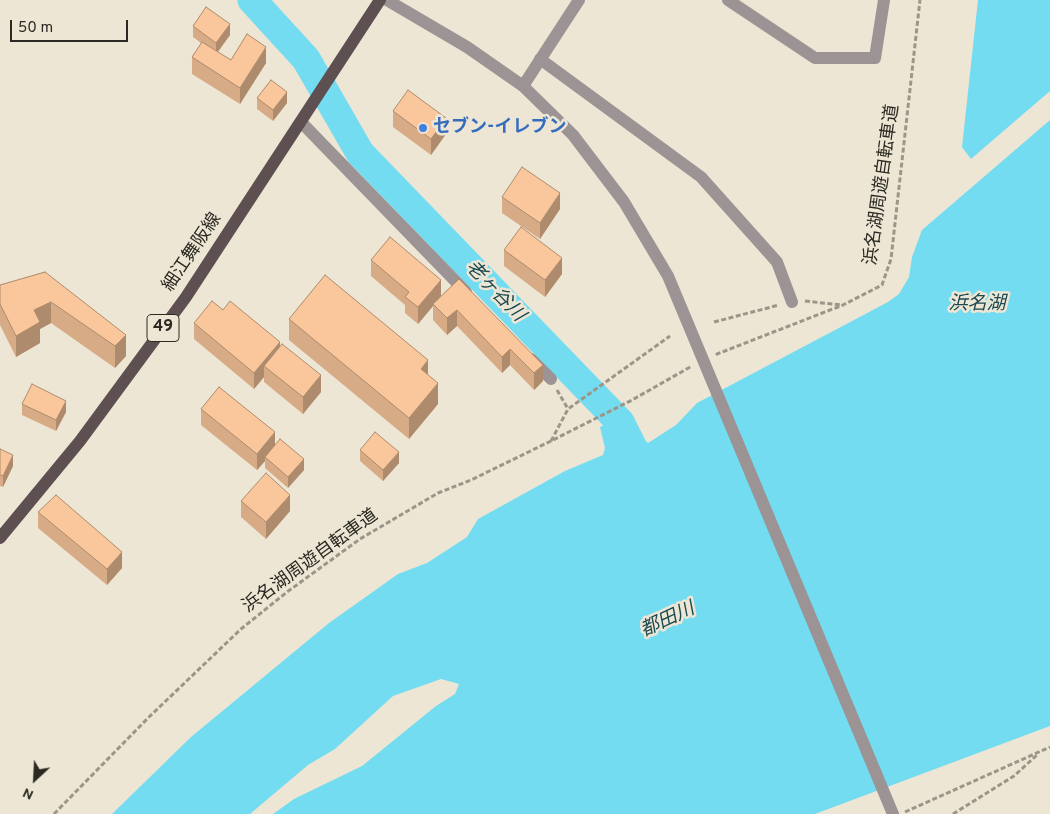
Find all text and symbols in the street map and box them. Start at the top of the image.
scale bar [12,10,130,42]
text: 50 m [18,19,53,38]
street label: 浜名湖周遊自転車道 [861,103,905,267]
place label: セブン-イレブン [433,117,566,139]
marker: セブン-イレブン [417,122,429,134]
street label: 細江舞阪線 [159,210,227,296]
water label: 老ヶ谷川 [459,257,529,327]
water label: 浜名湖 [949,294,1005,316]
road number: 49 [147,314,179,342]
street label: 浜名湖周遊自転車道 [239,506,383,618]
water label: 都田川 [637,599,699,643]
north arrow [10,754,60,804]
text: N [20,783,37,803]

